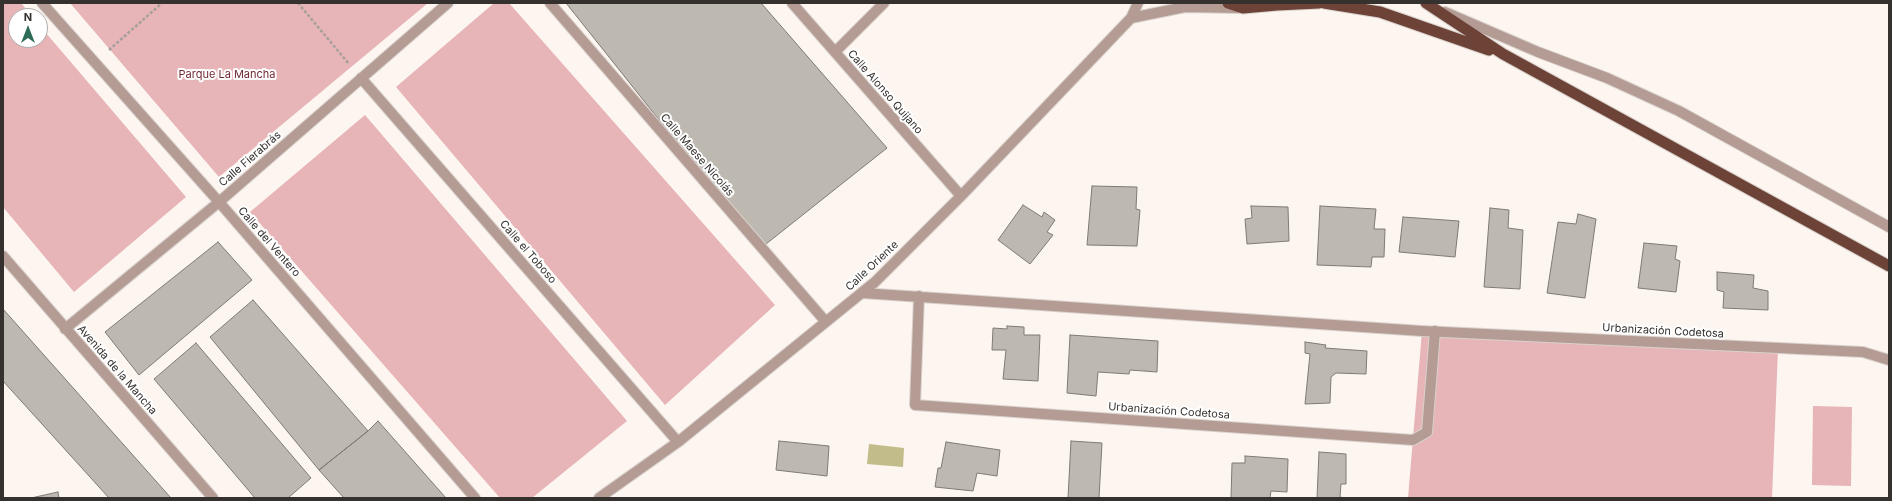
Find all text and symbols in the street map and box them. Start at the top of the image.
north arrow [8,8,48,48]
text: N [24,10,32,24]
street label: Calle Alonso Quijano [845,47,925,137]
park label: Parque La Mancha [179,68,275,82]
street label: Calle Maese Nicolás [657,111,737,199]
street label: Calle Fierabrás [216,128,284,190]
street label: Calle del Ventero [235,204,303,280]
street label: Calle el Toboso [497,218,559,286]
street label: Calle Oriente [843,238,901,294]
street label: Urbanización Codetosa [1602,321,1724,341]
street label: Avenida de la Mancha [75,323,159,417]
street label: Urbanización Codetosa [1108,400,1230,422]

